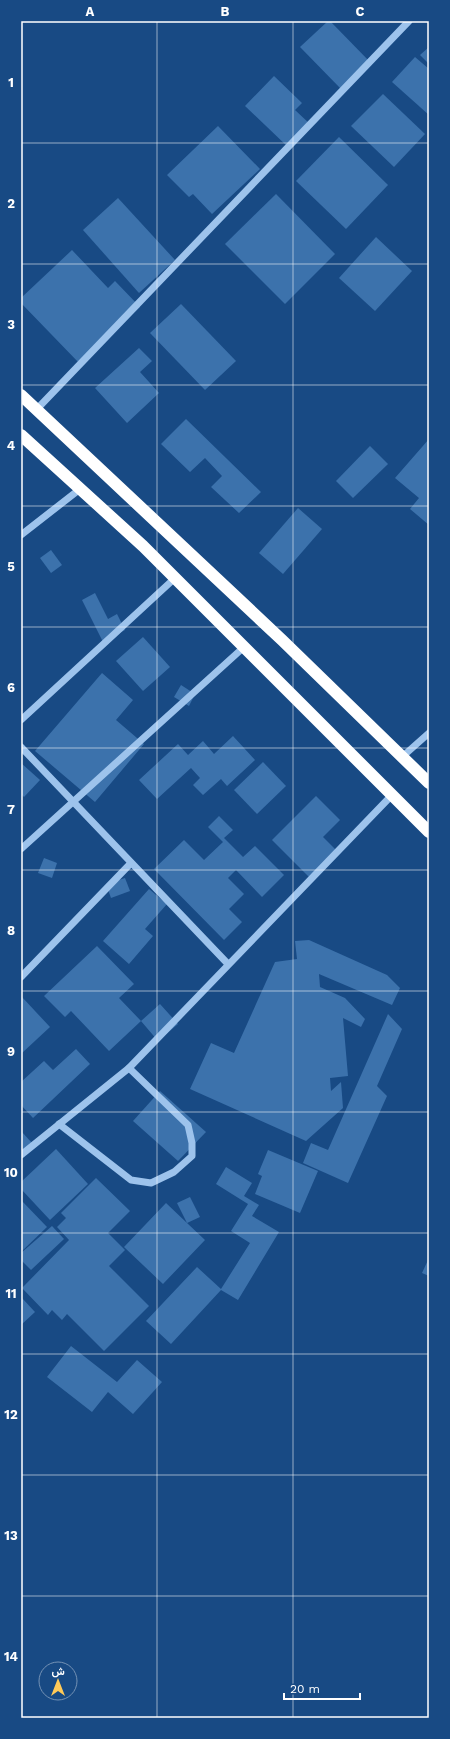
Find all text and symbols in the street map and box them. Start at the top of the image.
text: A [86,4,95,19]
text: B [221,4,230,19]
text: C [356,4,365,19]
text: 1 [8,75,14,90]
text: 2 [7,196,15,211]
text: 3 [7,317,15,332]
text: 4 [7,438,16,453]
text: 5 [7,559,15,574]
text: 6 [7,680,15,695]
text: 7 [7,802,15,817]
text: 8 [7,923,15,938]
text: 9 [7,1044,15,1059]
text: 10 [4,1165,18,1180]
text: 11 [5,1286,17,1301]
text: 12 [4,1407,18,1422]
text: 13 [4,1528,18,1543]
text: 14 [4,1649,19,1664]
north arrow [38,1661,78,1701]
text: ش [51,1665,65,1678]
scale bar [284,1675,360,1701]
text: 20 m [290,1682,320,1696]

